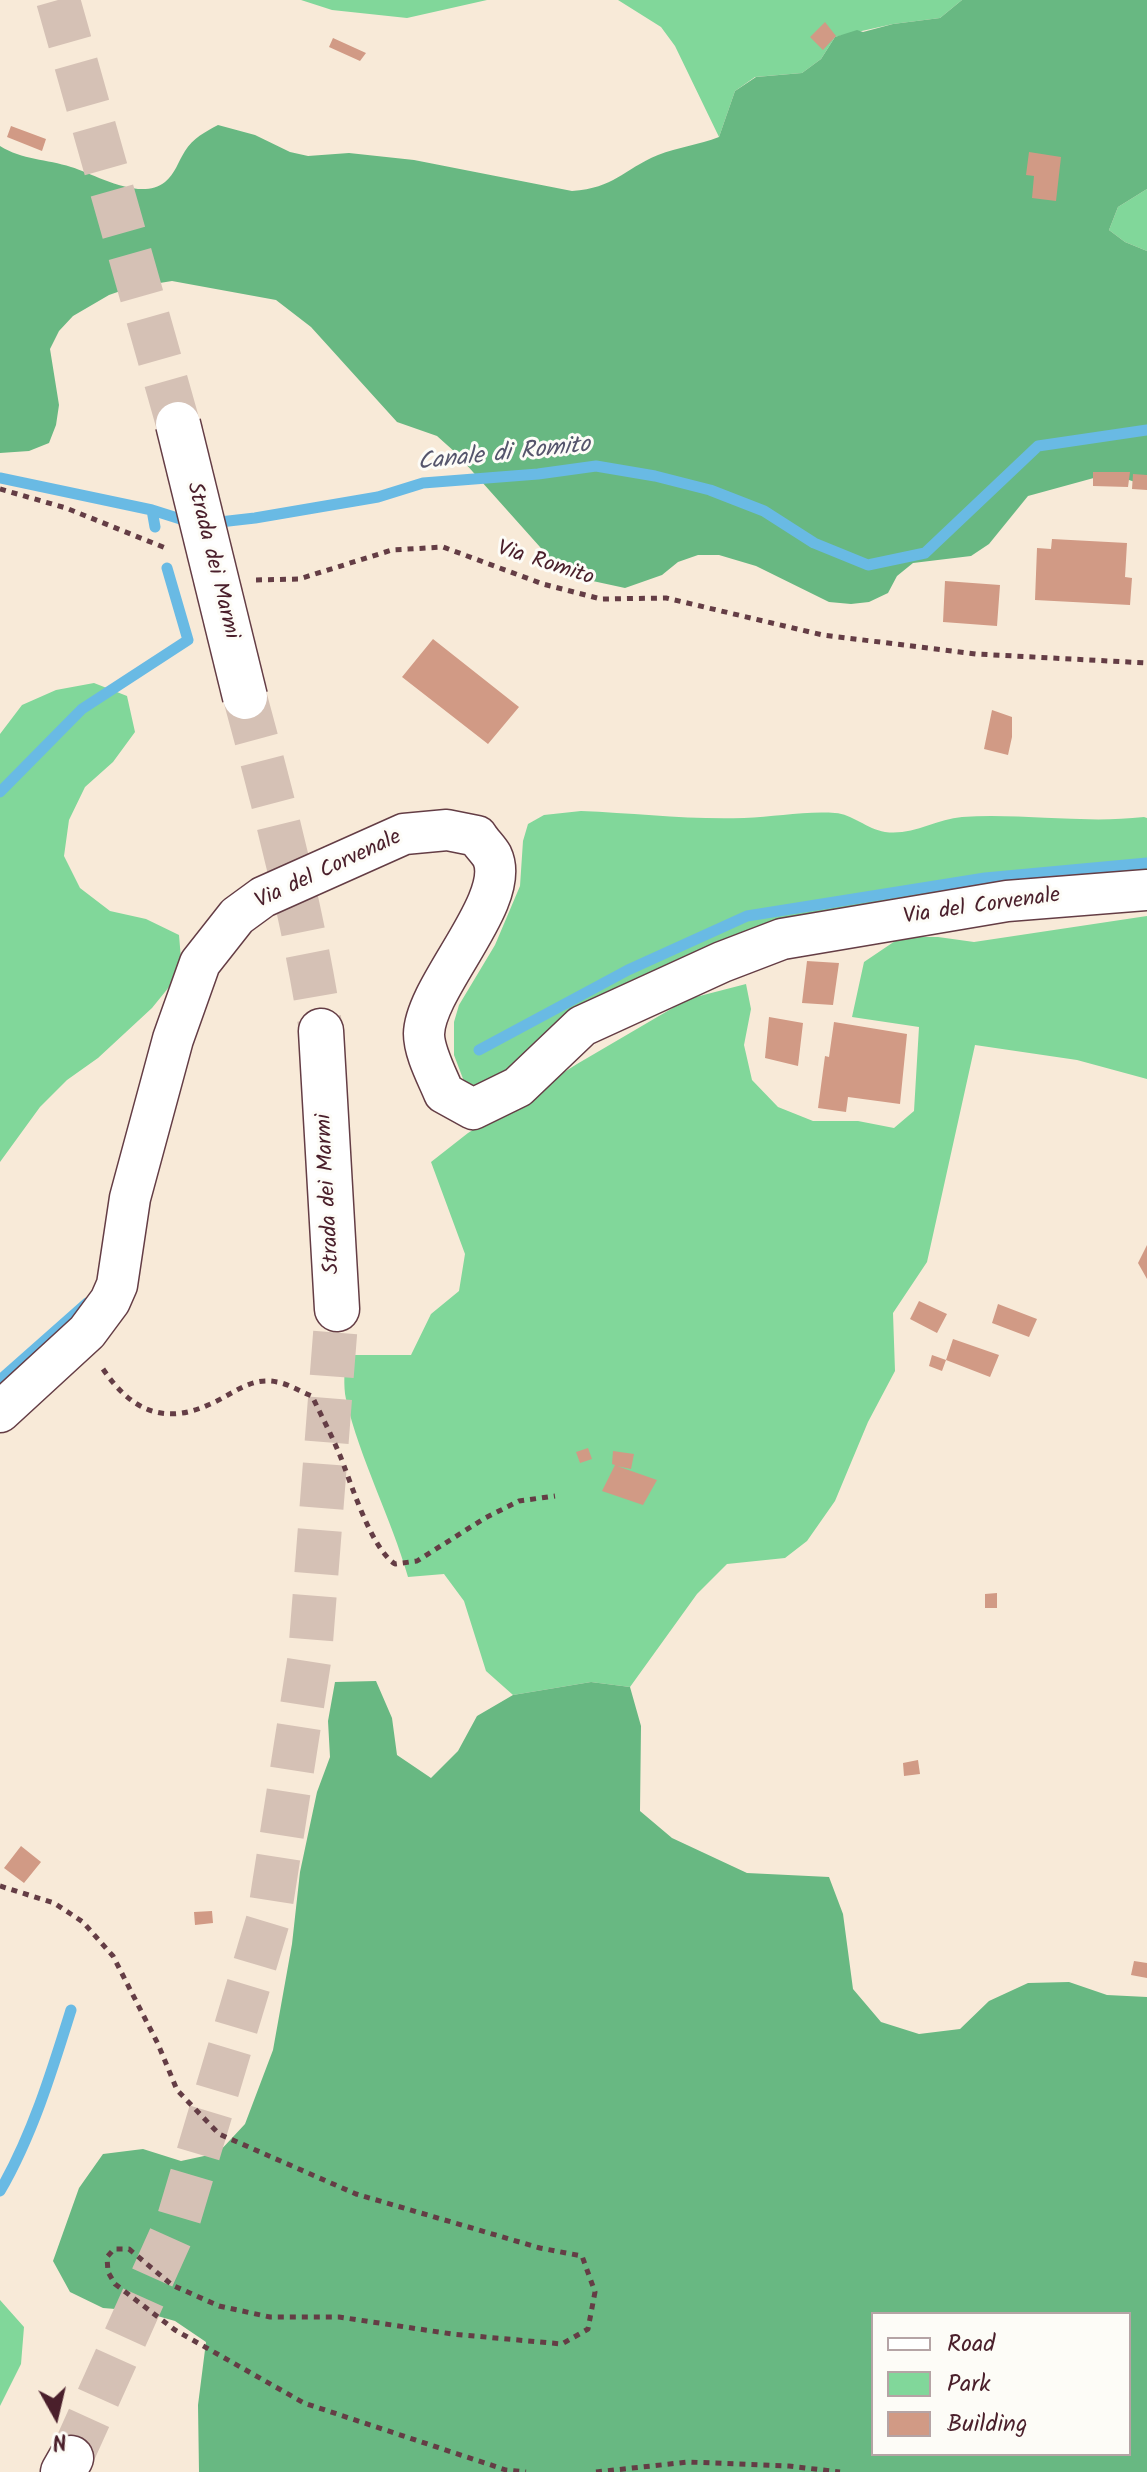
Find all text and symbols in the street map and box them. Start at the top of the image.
water label: Canale di Romito [416,433,592,479]
street label: Strada dei Marmi [179,480,243,642]
street label: Via Romito [493,537,597,593]
street label: Via del Corvenale [252,826,406,916]
street label: Via del Corvenale [902,884,1062,932]
street label: Strada dei Marmi [313,1113,347,1275]
legend [871,2312,1131,2456]
text: Road [947,2325,995,2364]
text: Park [947,2365,991,2404]
north arrow [16,2376,96,2456]
text: Building [947,2405,1027,2444]
text: N [50,2422,69,2459]

